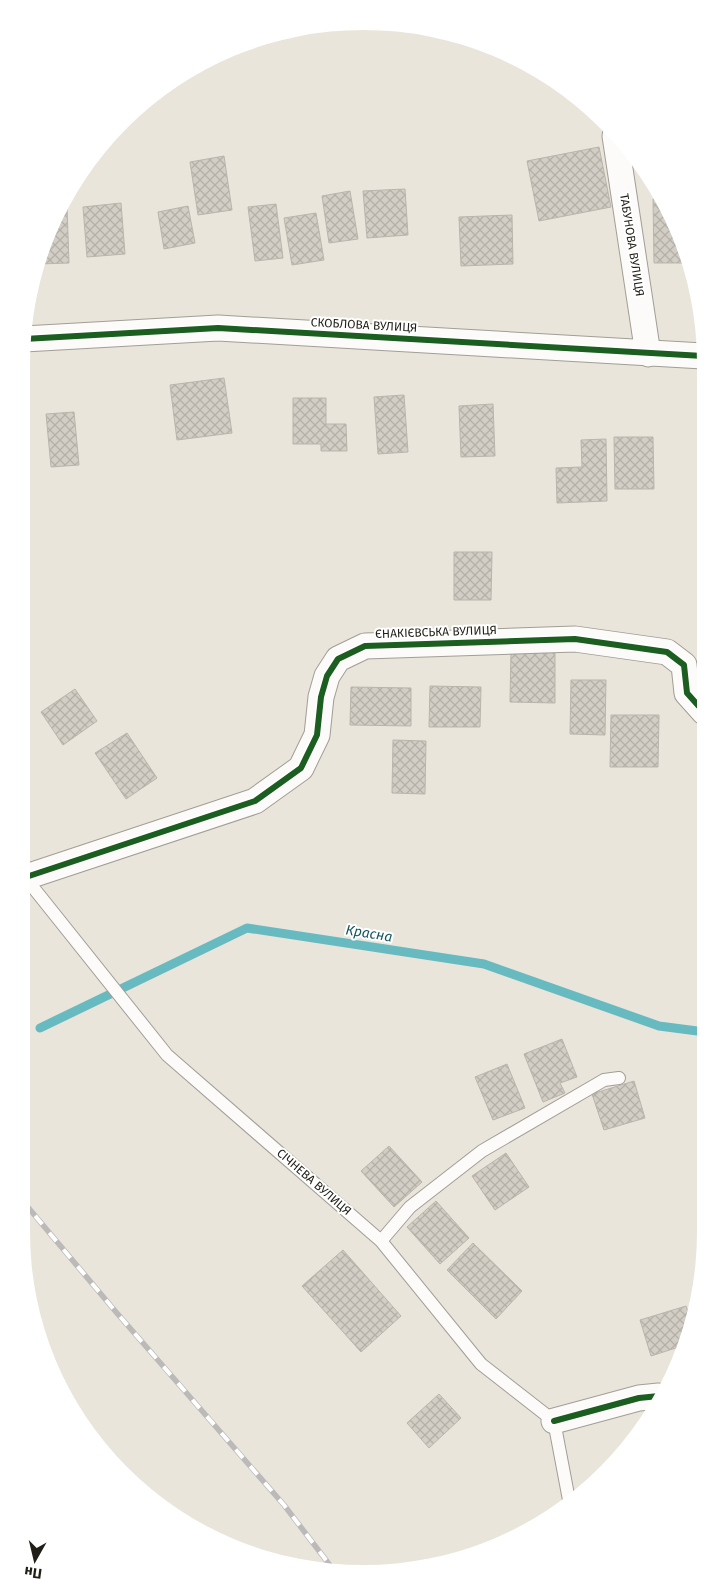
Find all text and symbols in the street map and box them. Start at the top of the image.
street label: ТАБУНОВА ВУЛИЦЯ [617,193,647,297]
street label: СКОБЛОВА ВУЛИЦЯ [310,315,418,335]
street label: ЄНАКІЄВСЬКА ВУЛИЦЯ [375,623,497,641]
water label: Красна [344,921,394,946]
street label: СІЧНЕВА ВУЛИЦЯ [274,1146,354,1218]
north arrow [10,1535,60,1585]
text: Пн [23,1563,43,1582]

